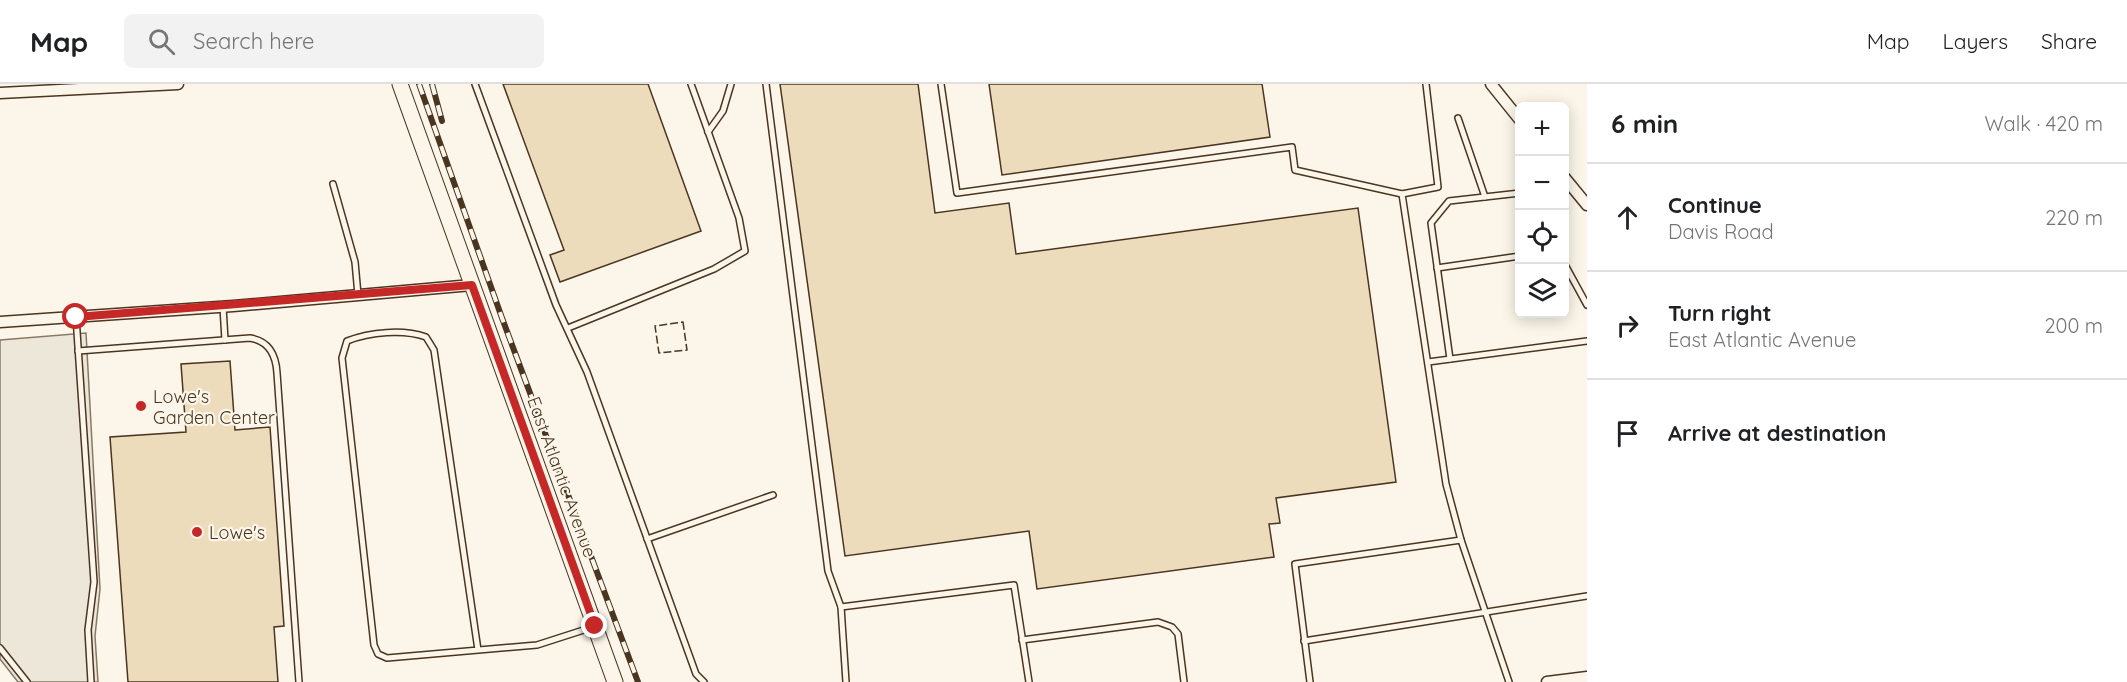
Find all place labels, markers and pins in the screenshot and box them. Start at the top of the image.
place label: Lowe's Garden Center [153,385,275,429]
marker: Lowe's Garden Center [134,399,148,413]
place label: Lowe's [209,521,265,544]
marker: Lowe's [190,525,204,539]

